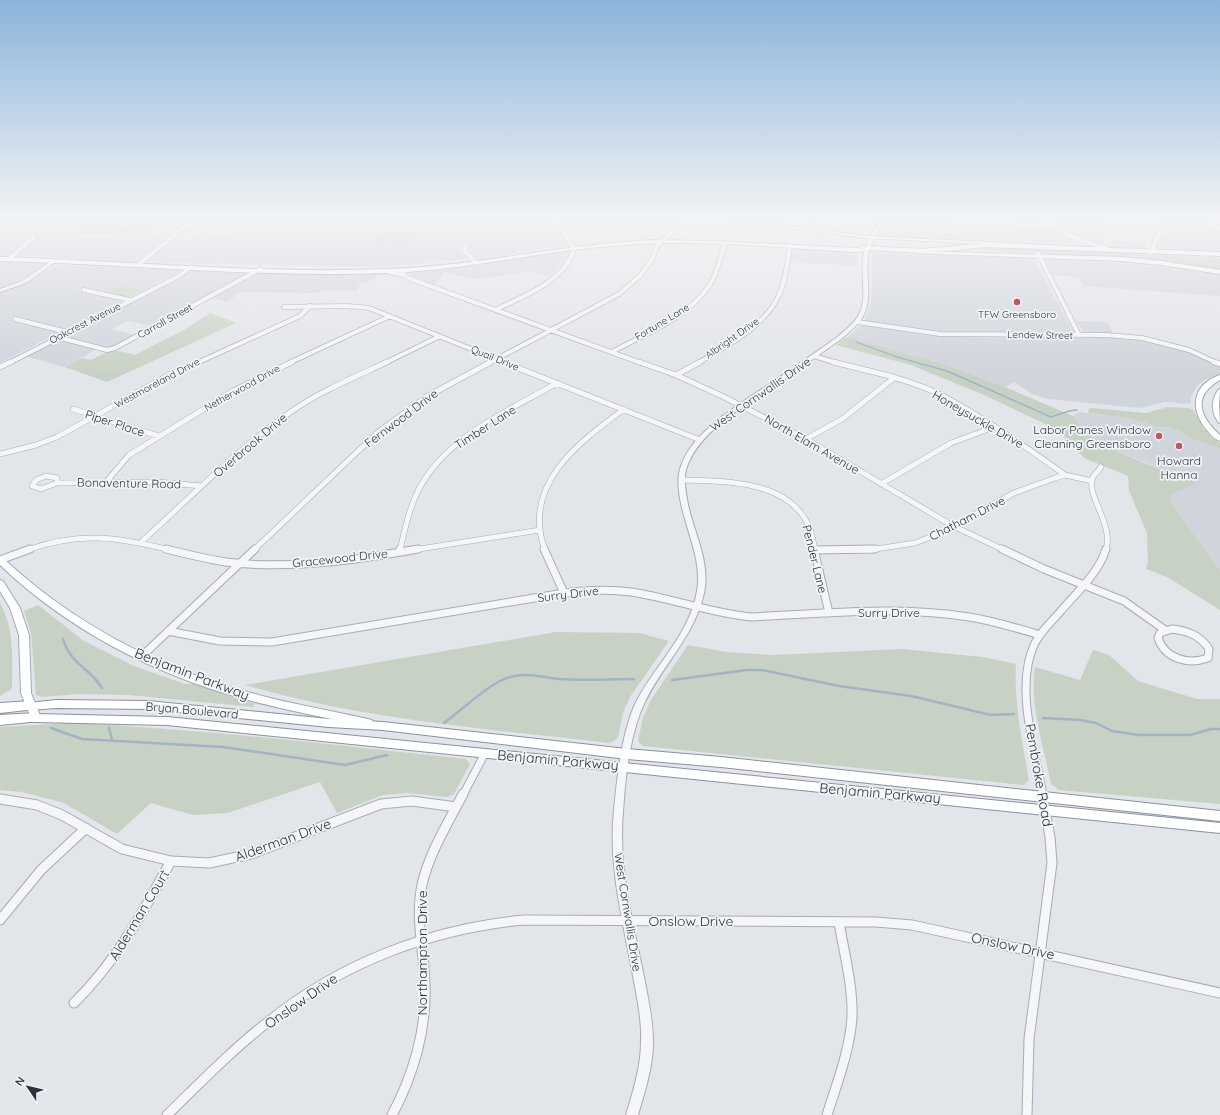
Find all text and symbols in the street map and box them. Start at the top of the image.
marker: TFW Greensboro [1012,297,1022,307]
street label: Oakcrest Avenue [47,299,123,347]
street label: Carroll Street [135,300,195,341]
street label: Fortune Lane [632,300,692,343]
place label: TFW Greensboro [978,308,1056,321]
street label: Albright Drive [702,314,762,361]
street label: Lendew Street [1007,328,1074,342]
street label: Quail Drive [469,342,521,374]
street label: West Cornwallis Drive [707,353,814,435]
street label: Westmoreland Drive [112,355,202,411]
street label: Netherwood Drive [202,362,282,414]
street label: Fernwood Drive [361,385,441,450]
street label: Honeysuckle Drive [930,387,1026,451]
street label: Timber Lane [452,402,519,452]
street label: Piper Place [83,406,147,440]
street label: Overbrook Drive [210,410,290,480]
street label: North Elam Avenue [762,411,862,477]
place label: Labor Panes Window Cleaning Greensboro [1033,422,1151,451]
marker: Labor Panes Window Cleaning Greensboro [1154,431,1164,441]
marker: Howard Hanna [1174,441,1184,451]
place label: Howard Hanna [1157,453,1201,482]
street label: Bonaventure Road [77,475,181,491]
street label: Chatham Drive [927,492,1008,544]
street label: Pender Lane [799,523,831,595]
street label: Gracewood Drive [291,545,389,570]
street label: Surry Drive [536,583,600,605]
street label: Surry Drive [858,605,920,620]
street label: Benjamin Parkway [132,644,252,704]
street label: Bryan Boulevard [145,698,239,722]
street label: Pembroke Road [1021,722,1057,828]
street label: Benjamin Parkway [497,746,619,774]
street label: Benjamin Parkway [819,779,941,807]
street label: Alderman Drive [233,814,334,866]
street label: West Cornwallis Drive [611,852,645,973]
street label: Alderman Court [105,866,173,964]
street label: Northampton Drive [413,890,431,1016]
street label: Onslow Drive [649,912,734,930]
street label: Onslow Drive [970,928,1057,964]
street label: Onslow Drive [261,969,341,1033]
north arrow [8,1067,48,1107]
text: N [12,1074,28,1089]

